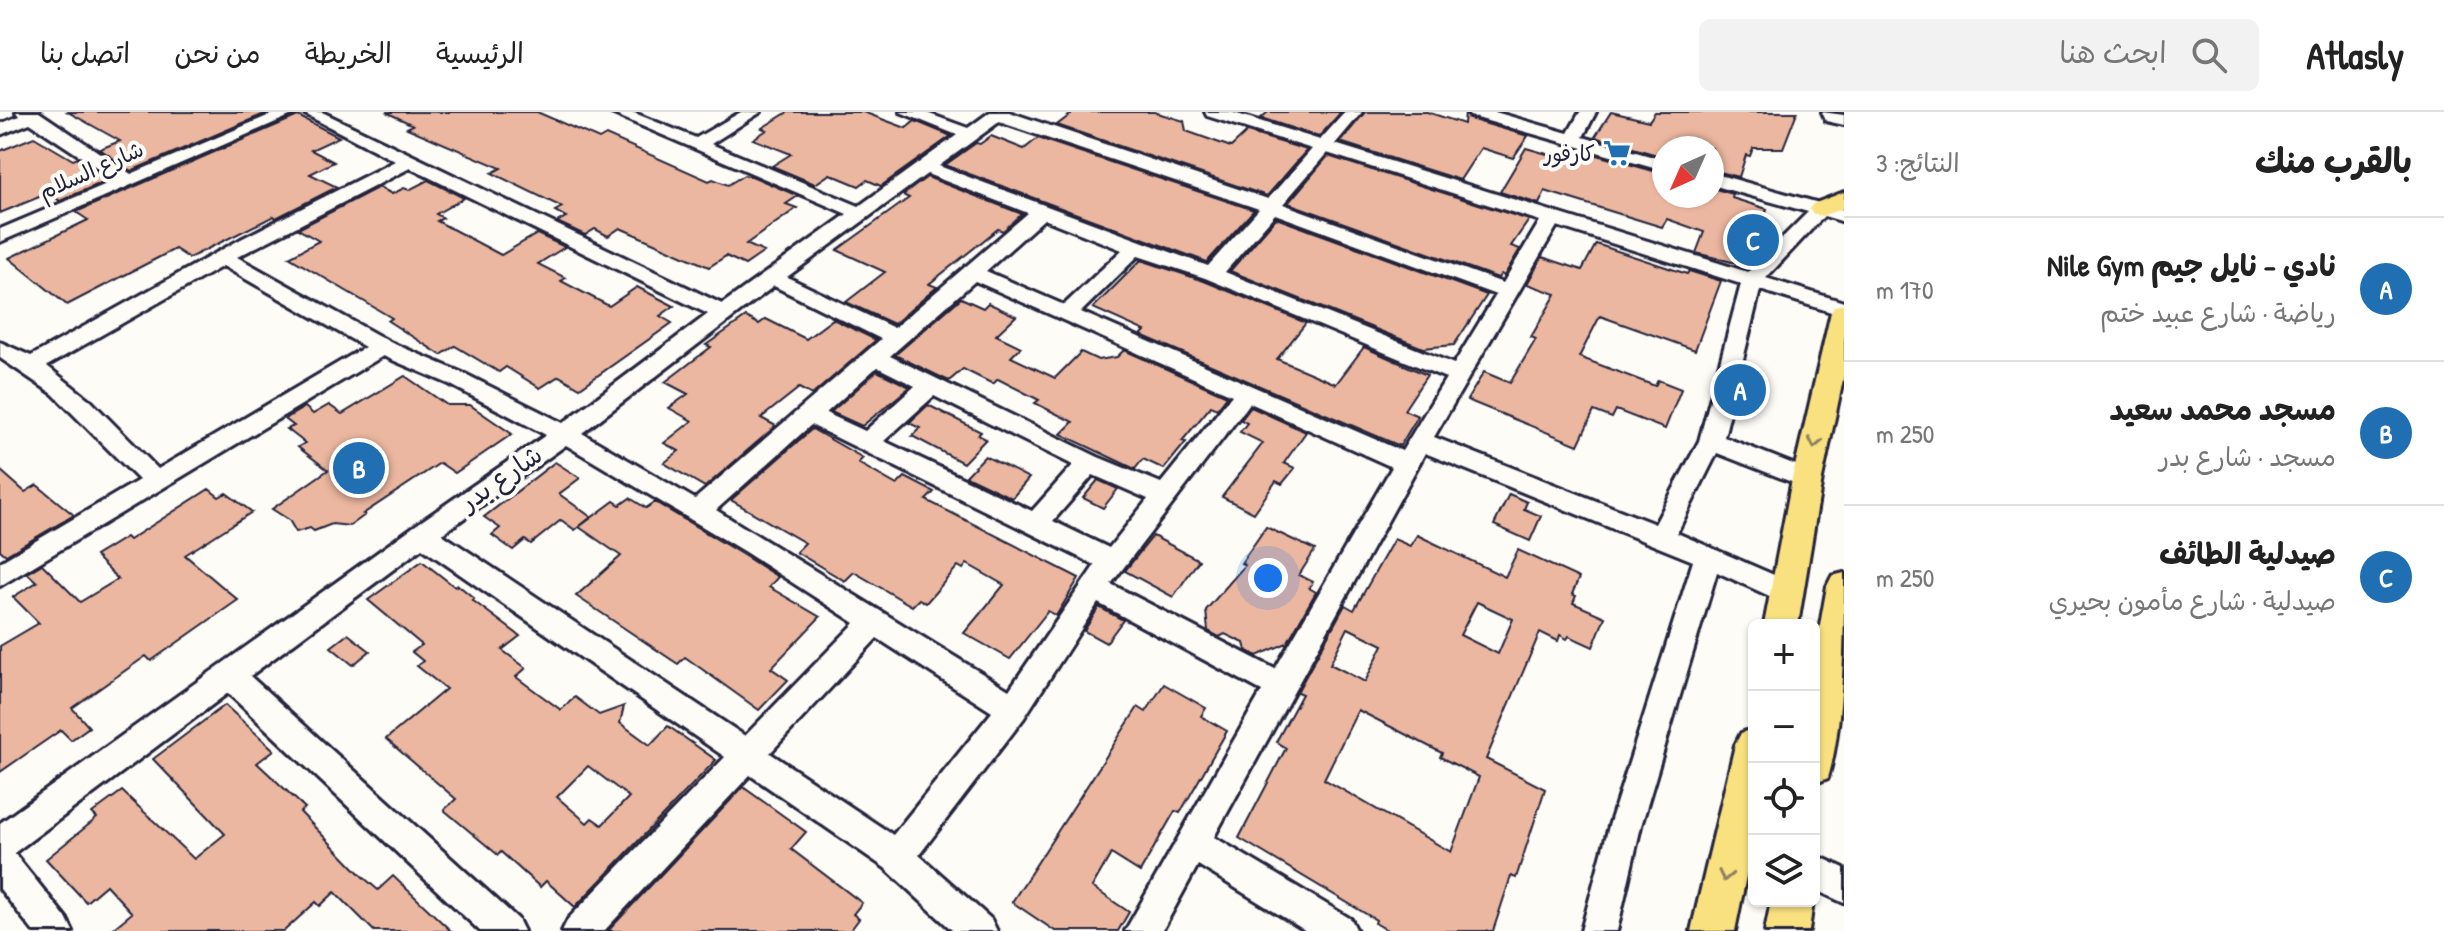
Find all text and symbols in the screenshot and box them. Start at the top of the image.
search box [1699,19,2259,91]
text: Atlasly [2307,29,2404,81]
text: ابحث هنا [2059,32,2167,72]
icon: search [2187,33,2231,77]
text: اتصل بنا [40,34,130,72]
text: من نحن [174,34,261,72]
text: الخريطة [305,34,392,72]
text: الرئيسية [436,34,524,72]
street label: شارع السلام [34,134,149,208]
north arrow [1652,136,1724,208]
place label: كارفور [1542,138,1595,168]
supermarket icon: كارفور [1602,138,1632,168]
text: بالقرب منك [2255,138,2412,184]
text: النتائج: 3 [1876,145,1960,180]
pin: C [1727,210,1779,270]
text: نادي - نايل جيم Nile Gym [2047,245,2336,285]
text: 170 m [1876,272,1934,307]
text: A [2380,272,2392,307]
text: رياضة · شارع عبيد ختم [2100,295,2336,330]
pin: A [1714,360,1766,420]
text: مسجد محمد سعيد [2110,389,2336,429]
text: 250 m [1876,416,1935,451]
text: B [2379,416,2393,451]
one-way arrow [1807,435,1824,449]
street label: شارع بدر [451,437,549,521]
pin: B [333,438,385,498]
text: مسجد · شارع بدر [2159,439,2336,474]
text: صيدلية الطائف [2159,533,2336,573]
your location [1248,558,1288,598]
text: 250 m [1876,560,1935,595]
text: C [2379,560,2393,595]
text: صيدلية · شارع مأمون بحيري [2049,583,2336,618]
map controls [1748,619,1820,907]
button: + [1748,619,1820,691]
button: − [1748,691,1820,763]
button: locate [1748,763,1820,835]
button: layers [1748,835,1820,907]
one-way arrow [1717,869,1734,883]

